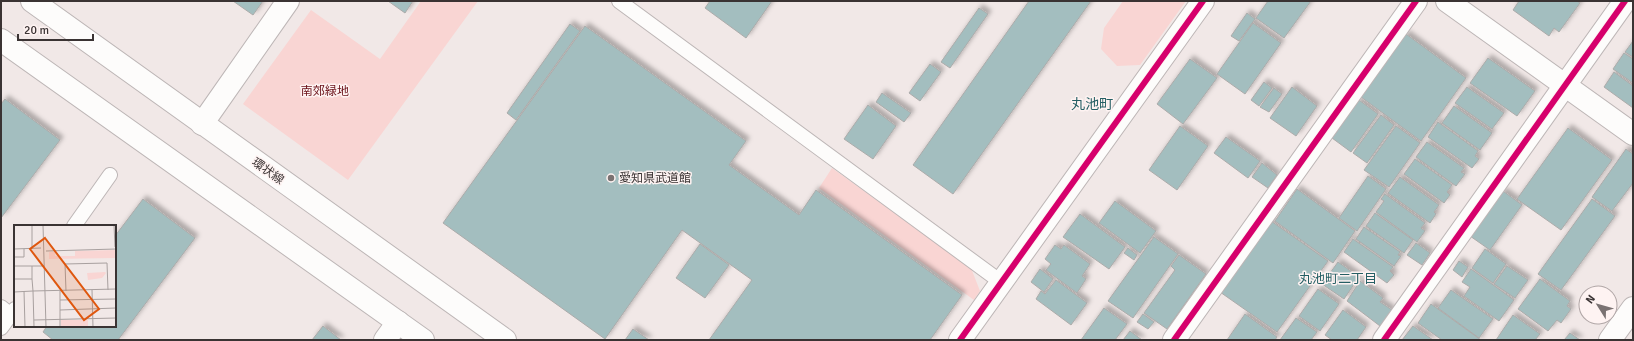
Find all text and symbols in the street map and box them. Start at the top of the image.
scale bar [18,16,93,42]
text: 20 m [24,23,49,38]
park label: 南郊緑地 [301,84,349,99]
district label: 丸池町 [1071,96,1113,113]
street label: 環状線 [249,155,287,188]
place label: 愛知県武道館 [619,171,691,186]
marker: 愛知県武道館 [606,173,616,183]
inset map [14,225,116,327]
district label: 丸池町二丁目 [1299,271,1377,287]
north arrow [1578,285,1618,325]
text: N [1583,292,1598,306]

